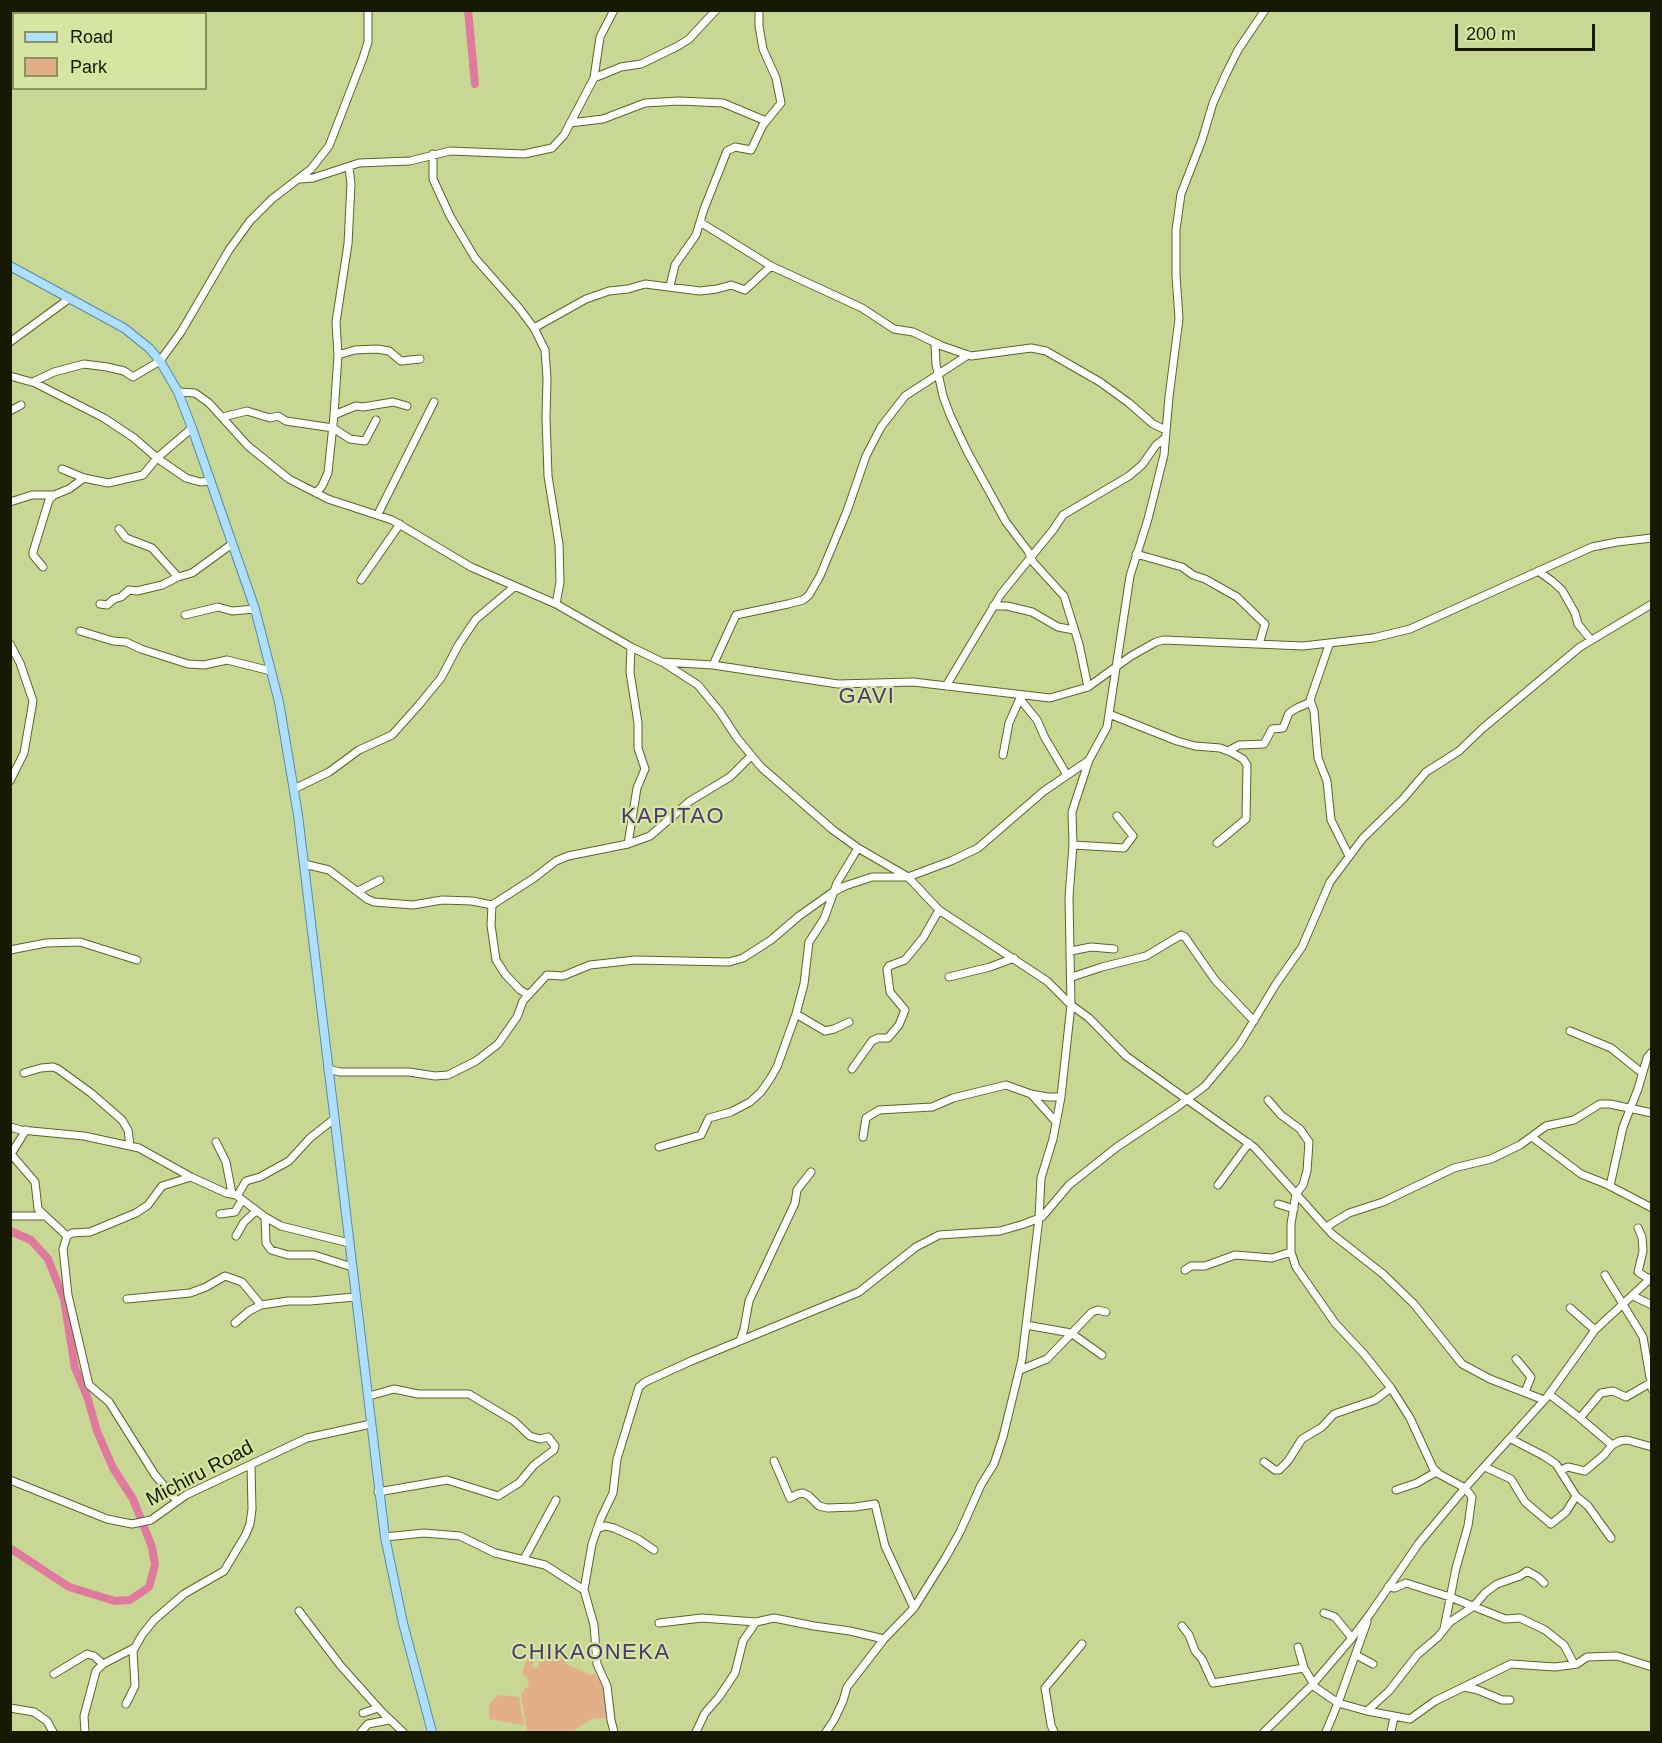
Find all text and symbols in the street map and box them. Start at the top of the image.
legend [12,12,207,90]
scale bar [1458,12,1598,50]
text: 200 m [1466,24,1516,44]
text: Road [70,27,113,47]
text: Park [70,57,107,77]
district label: GAVI [839,684,895,710]
district label: KAPITAO [621,804,725,830]
street label: Michiru Road [142,1436,258,1512]
district label: CHIKAONEKA [511,1640,671,1666]

